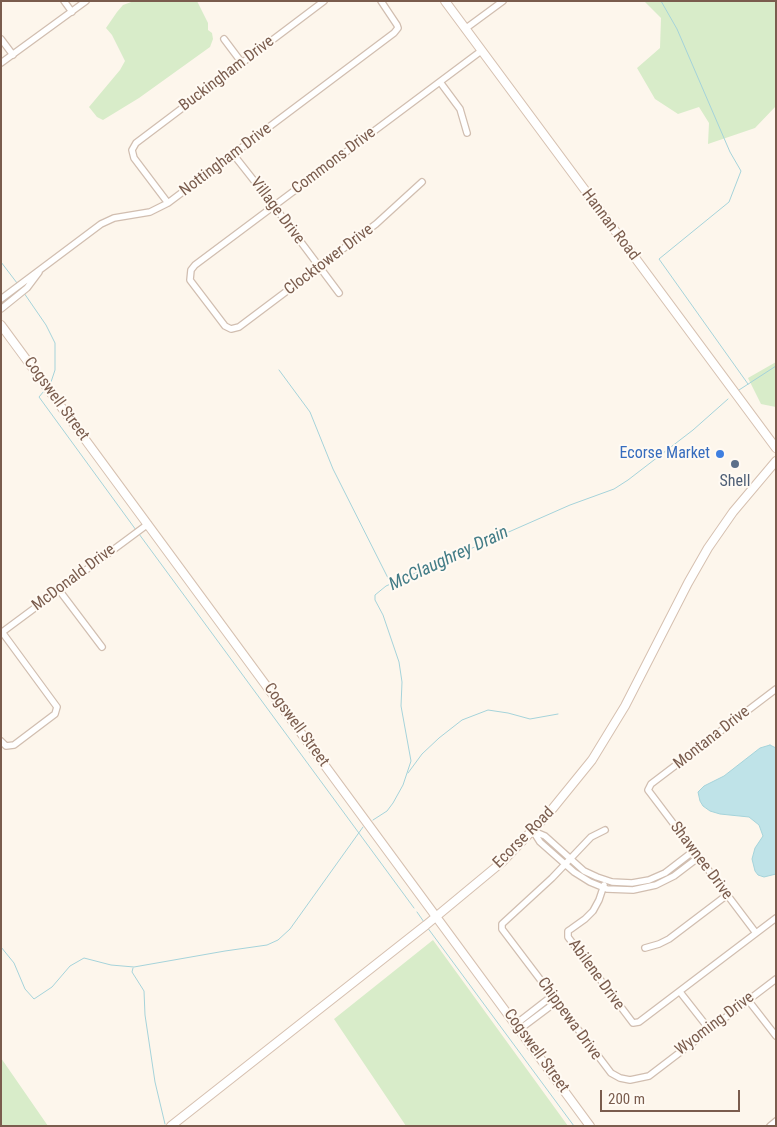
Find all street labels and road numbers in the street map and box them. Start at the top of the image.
street label: Buckingham Drive [176,32,278,116]
street label: Nottingham Drive [176,119,276,201]
street label: Commons Drive [288,123,380,199]
street label: Village Drive [246,174,308,248]
street label: Hannan Road [577,186,643,264]
street label: Clocktower Drive [281,220,377,300]
street label: Cogswell Street [19,353,93,445]
street label: McDonald Drive [29,540,119,616]
street label: Cogswell Street [259,679,333,771]
street label: Montana Drive [670,702,754,774]
street label: Ecorse Road [489,803,559,873]
street label: Shawnee Drive [666,818,736,904]
street label: Abilene Drive [564,936,628,1014]
street label: Chippewa Drive [533,974,605,1064]
street label: Wyoming Drive [672,988,758,1060]
street label: Cogswell Street [499,1005,573,1097]

